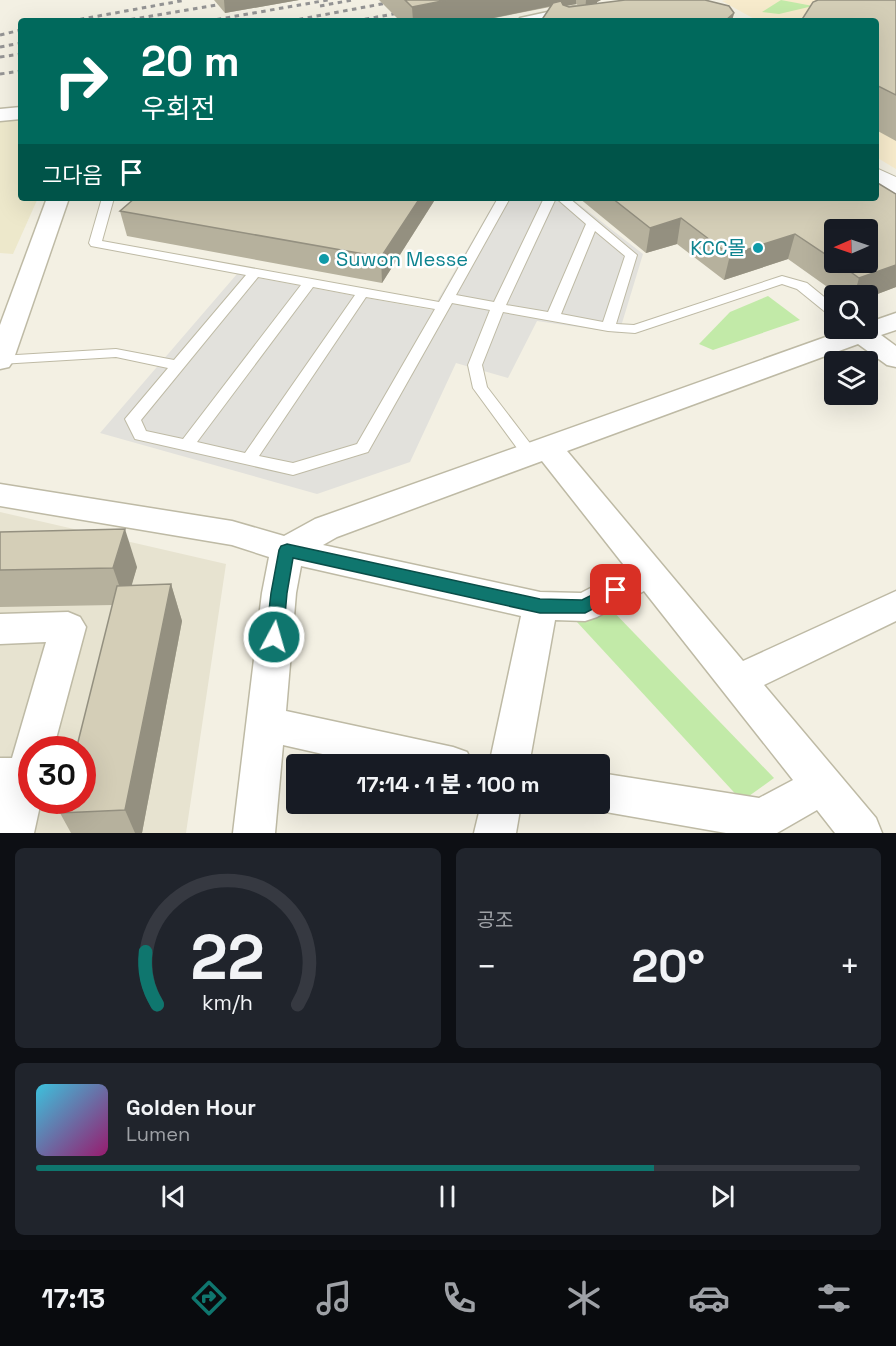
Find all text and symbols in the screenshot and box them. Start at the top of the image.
text: 20 m [141,35,240,88]
icon: right [42,42,120,120]
text: 우회전 [141,91,216,126]
icon: arrive [115,156,148,189]
text: 그다음 [42,161,103,189]
north arrow [824,219,878,273]
map controls [824,219,878,405]
place label: KCC몰 [690,235,746,261]
marker: KCC몰 [751,241,765,255]
place label: Suwon Messe [336,246,468,272]
marker: Suwon Messe [317,252,331,266]
button: search [824,285,878,339]
button: layers [824,351,878,405]
pin [590,564,641,615]
icon: arrive [599,573,632,606]
position arrow [242,605,306,669]
speed limit sign: 30 [18,736,96,814]
text: 17:14 · 1 분 · 100 m [356,770,540,798]
text: 공조 [477,907,513,933]
text: 22 [191,918,265,997]
text: 20° [631,938,705,995]
text: − [477,946,497,988]
text: + [840,946,860,988]
text: km/h [202,989,253,1016]
text: Golden Hour [126,1093,256,1121]
text: Lumen [126,1121,190,1147]
icon: previous [157,1180,190,1213]
icon: pause [431,1180,464,1213]
icon: next [706,1180,739,1213]
icon: directions [188,1277,230,1319]
icon: music [313,1277,355,1319]
icon: phone [438,1277,480,1319]
icon: climate [563,1277,605,1319]
icon: car [688,1277,730,1319]
icon: filters [813,1277,855,1319]
text: 17:13 [41,1281,105,1316]

